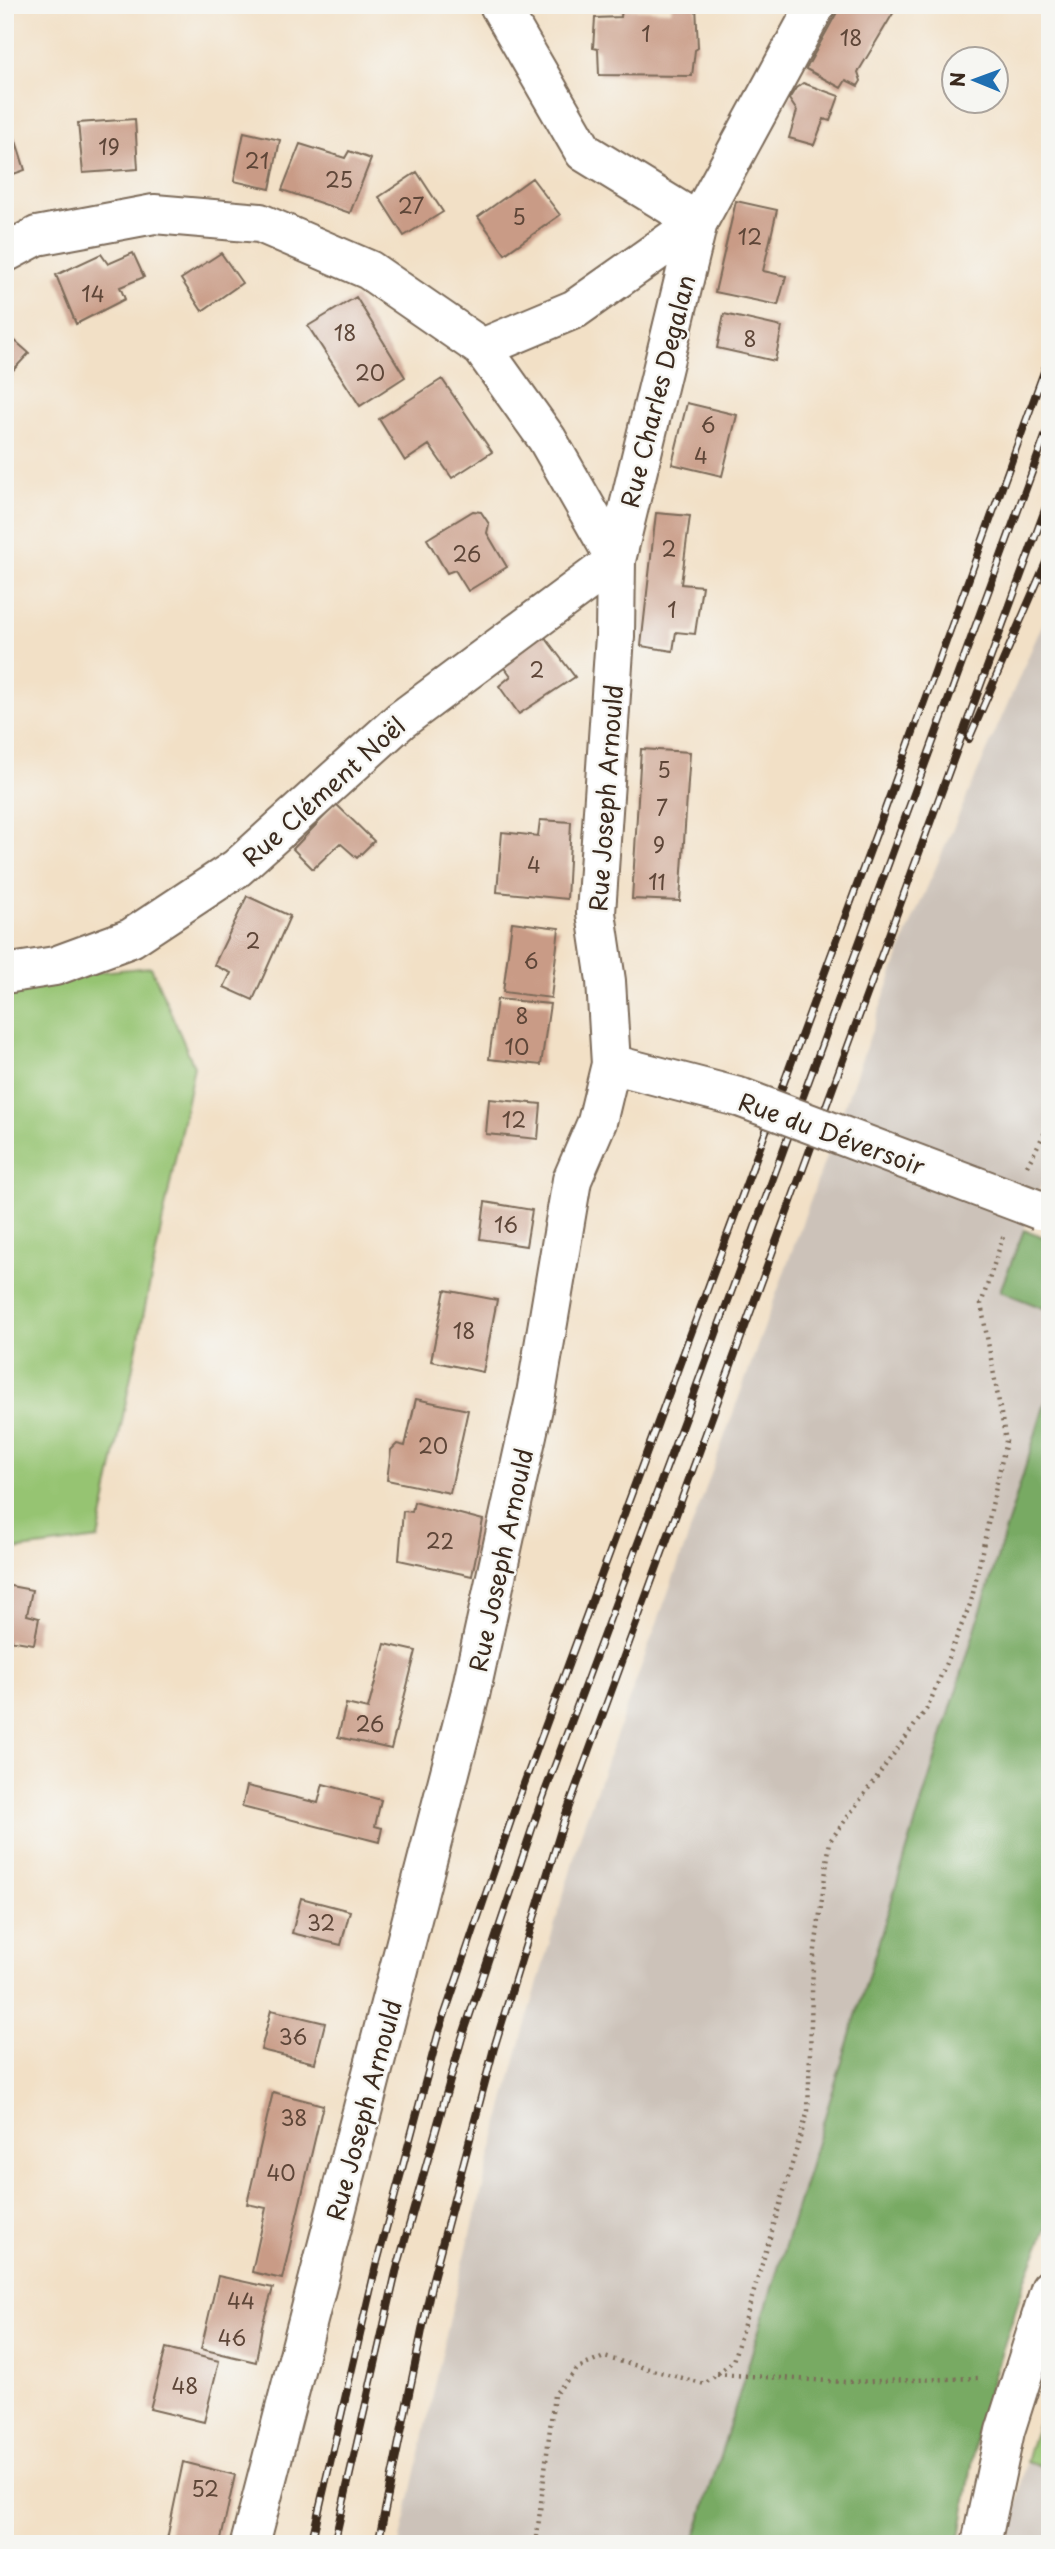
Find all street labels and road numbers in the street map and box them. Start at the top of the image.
street label: Rue Charles Degalan [611,271,703,511]
street label: Rue Joseph Arnould [579,683,631,913]
street label: Rue Clément Noël [233,708,413,874]
street label: Rue du Déversoir [734,1083,930,1183]
street label: Rue Joseph Arnould [459,1445,541,1675]
street label: Rue Joseph Arnould [316,1996,410,2224]

